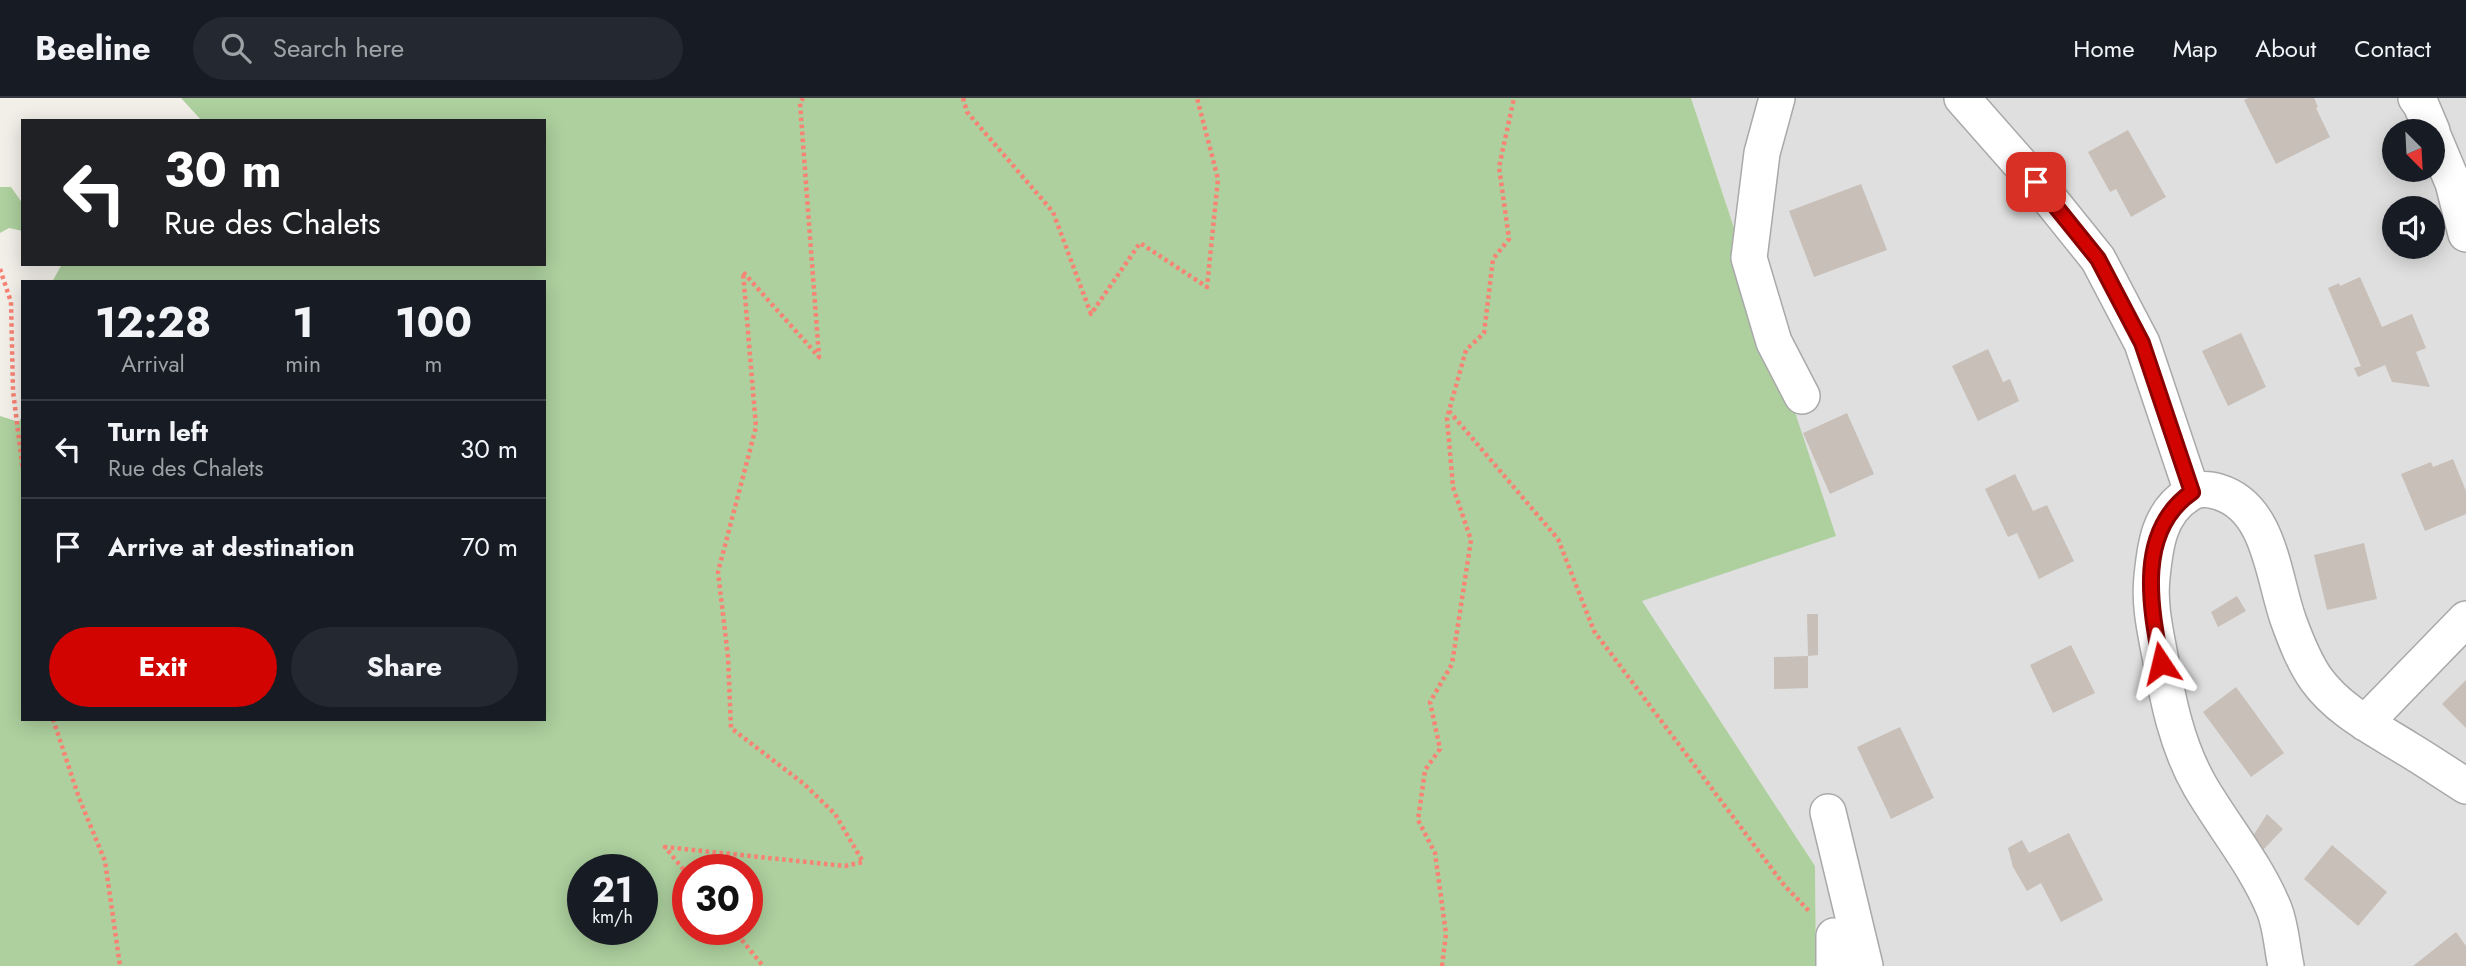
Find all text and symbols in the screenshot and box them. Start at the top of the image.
search box [193,17,683,80]
text: Beeline [35,25,151,72]
icon: search [217,29,255,67]
text: Search here [273,29,404,67]
text: Home [2073,31,2135,66]
text: Map [2173,31,2217,66]
text: About [2255,31,2316,66]
text: Contact [2354,31,2431,66]
north arrow [2382,119,2445,182]
map controls [2382,119,2445,259]
text: 30 m [164,135,282,205]
icon: left [49,147,140,238]
pin [2006,152,2066,212]
icon: arrive [2017,163,2055,201]
button: sound [2382,196,2445,259]
text: Rue des Chalets [164,200,381,246]
text: 12:28 [95,292,211,353]
text: 1 [292,292,314,353]
text: 100 [395,292,472,353]
text: Arrival [121,347,185,381]
text: min [285,347,321,381]
text: m [425,347,443,381]
text: Turn left [108,413,208,451]
icon: left [49,430,87,468]
text: 30 m [460,430,518,468]
text: Rue des Chalets [108,451,264,485]
icon: arrive [49,528,87,566]
text: Arrive at destination [108,528,355,566]
text: 70 m [461,528,518,566]
position arrow [2124,626,2198,700]
button: Exit [49,627,277,707]
button: Share [291,627,518,707]
speed limit sign: 30 [672,854,763,945]
text: 21 [592,865,633,915]
text: km/h [592,904,633,930]

